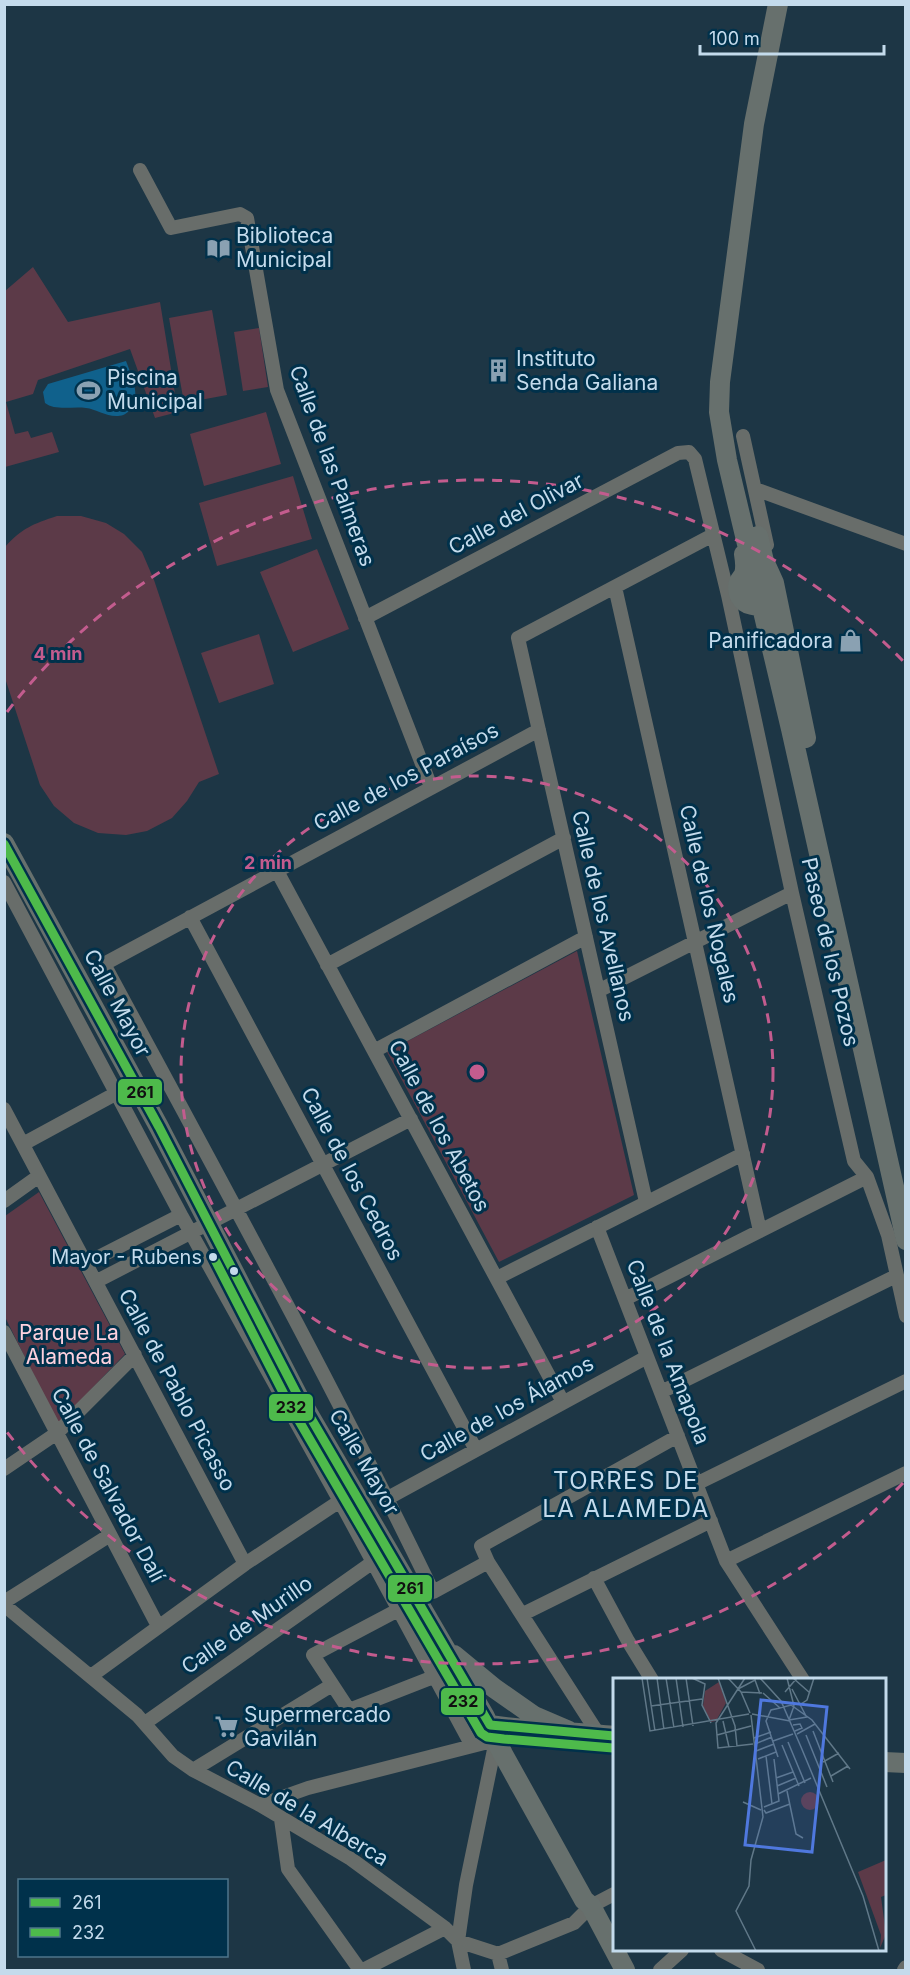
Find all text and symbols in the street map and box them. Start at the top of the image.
scale bar [700,18,884,56]
text: 100 m [709,28,760,49]
place label: Biblioteca Municipal [236,223,333,272]
library icon: Biblioteca Municipal [205,235,231,261]
place label: Instituto Senda Galiana [516,346,658,395]
building icon: Instituto Senda Galiana [485,358,511,384]
street label: Calle de las Palmeras [284,362,380,570]
place label: Piscina Municipal [107,365,203,414]
sports icon: Piscina Municipal [76,377,102,403]
street label: Calle del Olivar [444,467,588,560]
place label: Panificadora [708,628,833,653]
shop icon: Panificadora [838,628,864,654]
text: 4 min [34,643,82,664]
street label: Calle de los Paraísos [309,717,503,836]
street label: Calle de los Nogales [675,802,744,1005]
street label: Calle de los Avellanos [567,808,640,1024]
text: 2 min [244,852,292,873]
street label: Paseo de los Pozos [797,855,864,1049]
street label: Calle Mayor [79,945,156,1061]
street label: Calle de los Abetos [384,1036,495,1216]
centre of rings [467,1062,487,1082]
line badge: 261 [117,1078,163,1106]
text: 261 [126,1082,154,1102]
street label: Calle de los Cedros [296,1083,409,1265]
place label: Mayor - Rubens [51,1245,202,1269]
marker: Mayor - Rubens [207,1251,219,1263]
street label: Calle de la Amapola [622,1256,715,1448]
unlabelled marker [228,1265,240,1277]
street label: Calle de Pablo Picasso [114,1284,241,1495]
park label: Parque La Alameda [19,1320,119,1369]
street label: Calle de los Álamos [415,1350,598,1467]
street label: Calle de Salvador Dalí [47,1383,171,1587]
line badge: 232 [268,1393,314,1422]
text: 232 [276,1397,306,1417]
street label: Calle Mayor [324,1404,405,1519]
district label: TORRES DE LA ALAMEDA [542,1466,710,1523]
street label: Calle de Murillo [176,1570,317,1679]
line badge: 261 [387,1574,433,1603]
text: 261 [396,1578,424,1598]
inset map [613,1678,886,1951]
line badge: 232 [440,1687,485,1716]
text: 232 [448,1691,478,1711]
place label: Supermercado Gavilán [244,1702,391,1751]
supermarket icon: Supermercado Gavilán [213,1714,239,1740]
street label: Calle de la Alberca [221,1754,393,1871]
legend [18,1879,228,1957]
text: 261 [72,1892,101,1913]
text: 232 [72,1922,105,1943]

